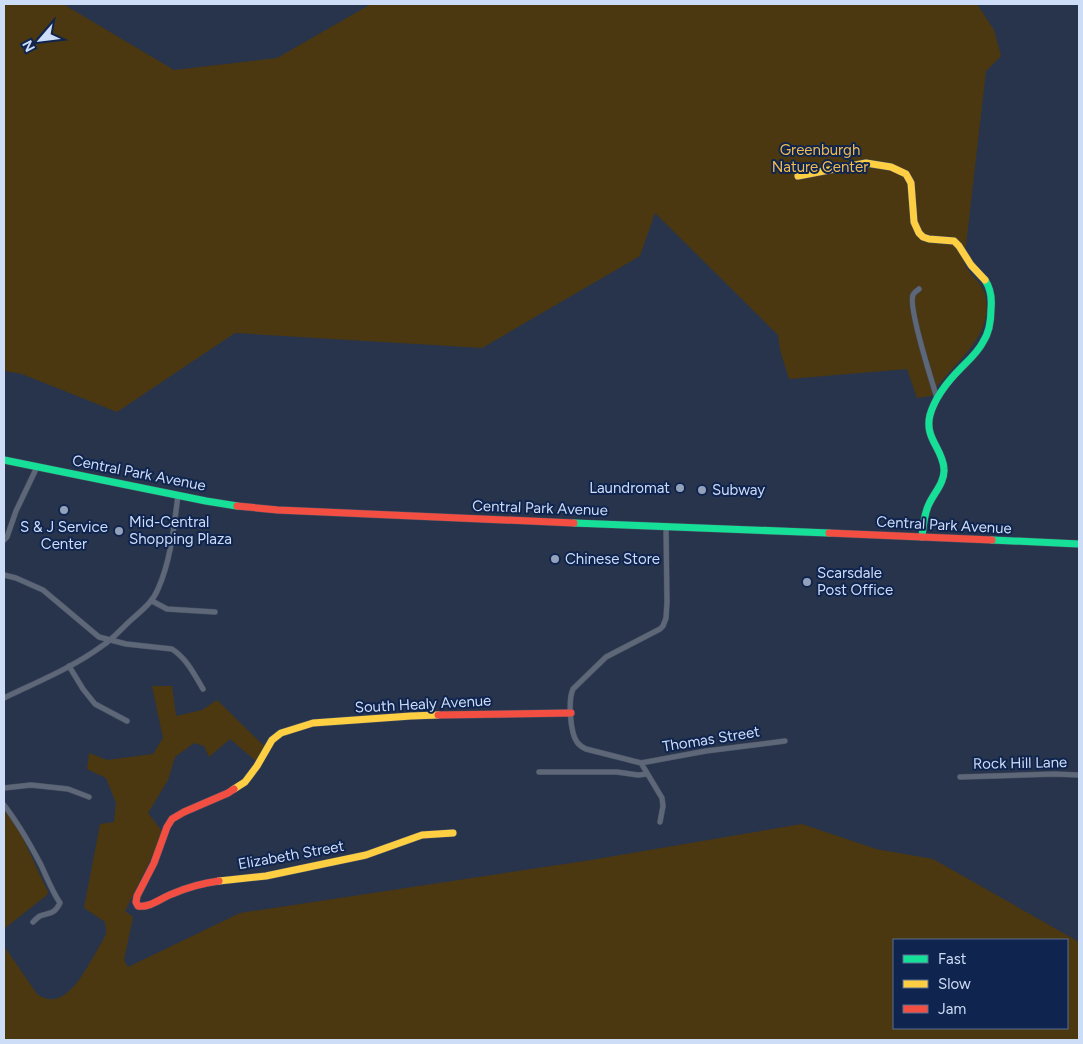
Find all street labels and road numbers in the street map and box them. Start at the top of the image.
street label: Central Park Avenue [71,451,207,495]
street label: Central Park Avenue [472,497,608,519]
street label: Central Park Avenue [876,512,1012,538]
street label: South Healy Avenue [354,691,492,717]
street label: Thomas Street [661,722,761,756]
street label: Rock Hill Lane [973,753,1067,773]
street label: Elizabeth Street [237,837,346,873]

